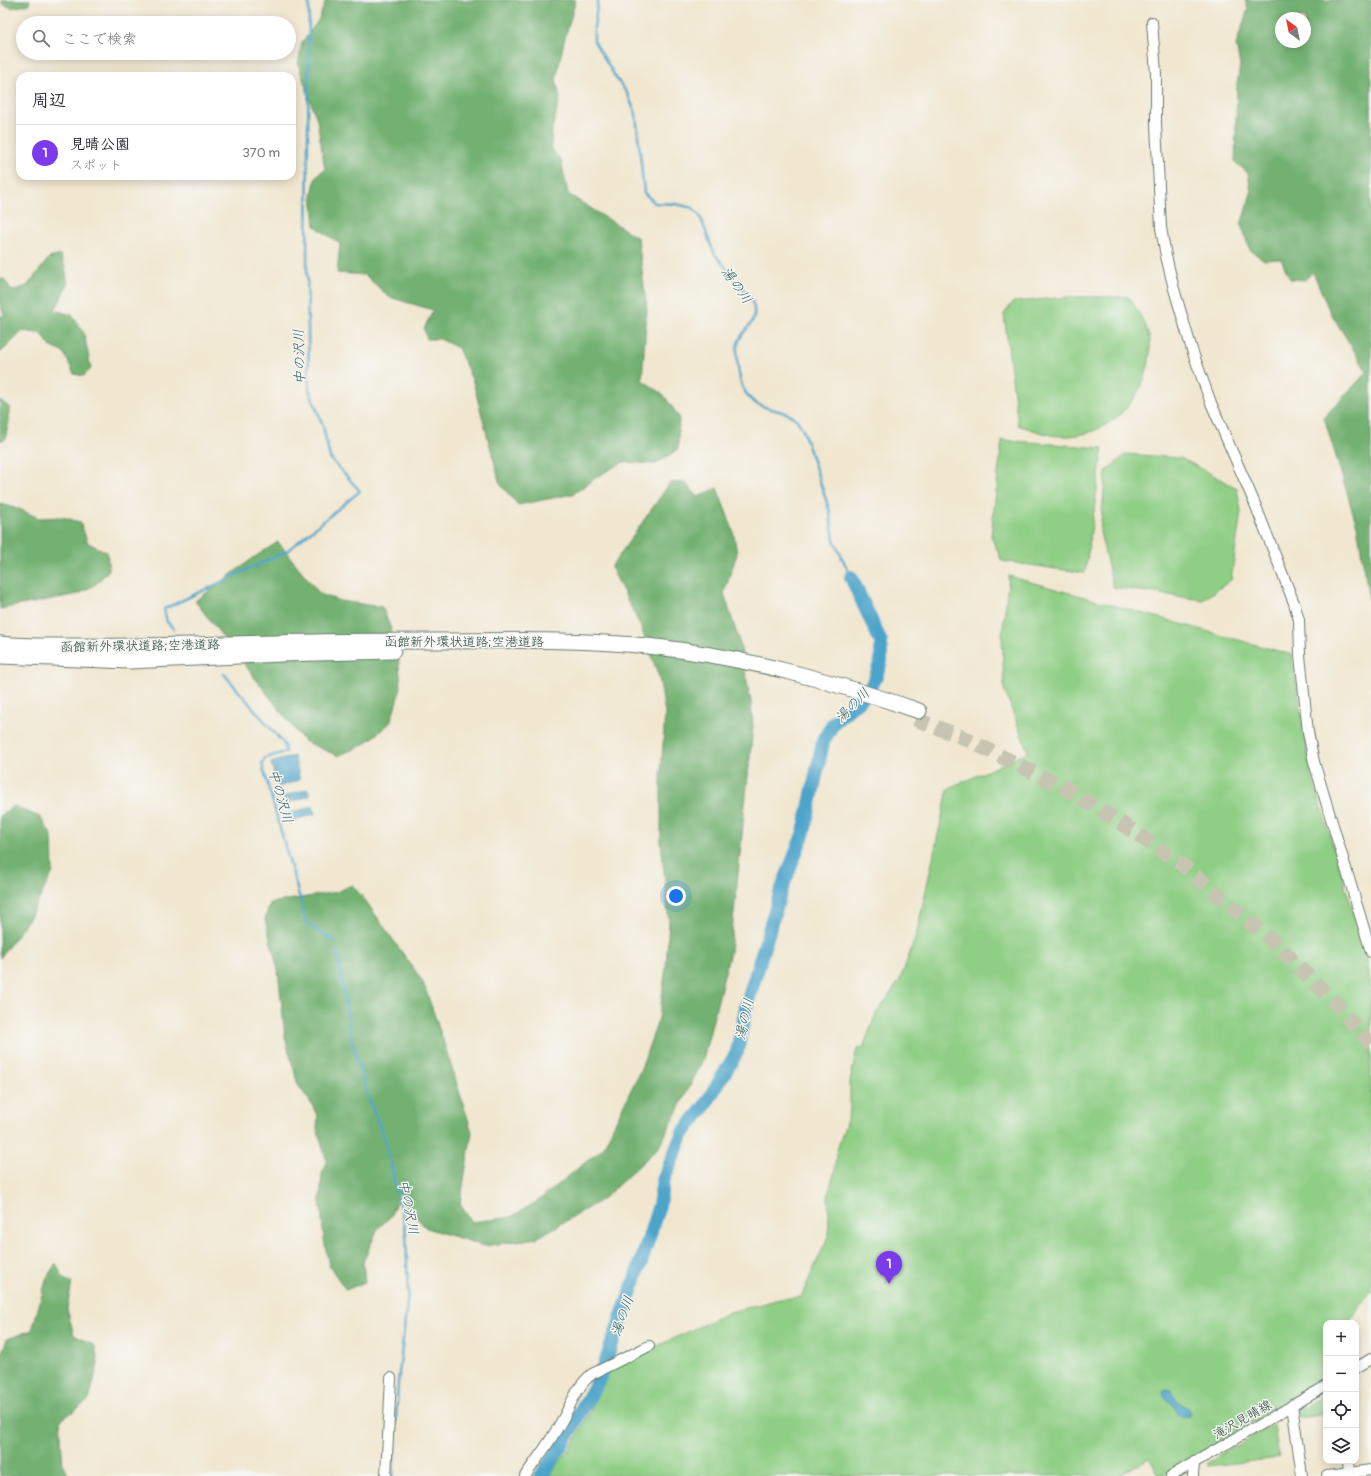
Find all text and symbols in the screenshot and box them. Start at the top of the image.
north arrow [1275,12,1311,48]
search box [16,16,296,60]
icon: search [30,27,52,49]
text: ここで検索 [62,30,137,49]
text: 周辺 [32,90,66,111]
text: 見晴公園 [70,135,130,154]
text: 1 [42,145,48,161]
text: 370 m [243,145,280,161]
text: スポット [70,157,122,173]
water label: 湯の川 [718,263,756,307]
water label: 中の沢川 [290,329,309,385]
street label: 函館新外環状道路;空港道路 [384,634,544,650]
street label: 函館新外環状道路;空港道路 [60,637,220,655]
water label: 湯の川 [831,684,873,726]
water label: 中の沢川 [265,767,296,825]
your location [666,886,686,906]
water label: 湯の川 [731,997,757,1041]
water label: 中の沢川 [395,1178,422,1236]
pin: 1 [876,1251,902,1284]
water label: 湯の川 [607,1294,638,1339]
map controls [1323,1320,1359,1464]
button: + [1323,1320,1359,1356]
button: − [1323,1356,1359,1392]
button: locate [1323,1392,1359,1428]
street label: 滝沢見晴線 [1210,1396,1276,1443]
button: layers [1323,1428,1359,1464]

